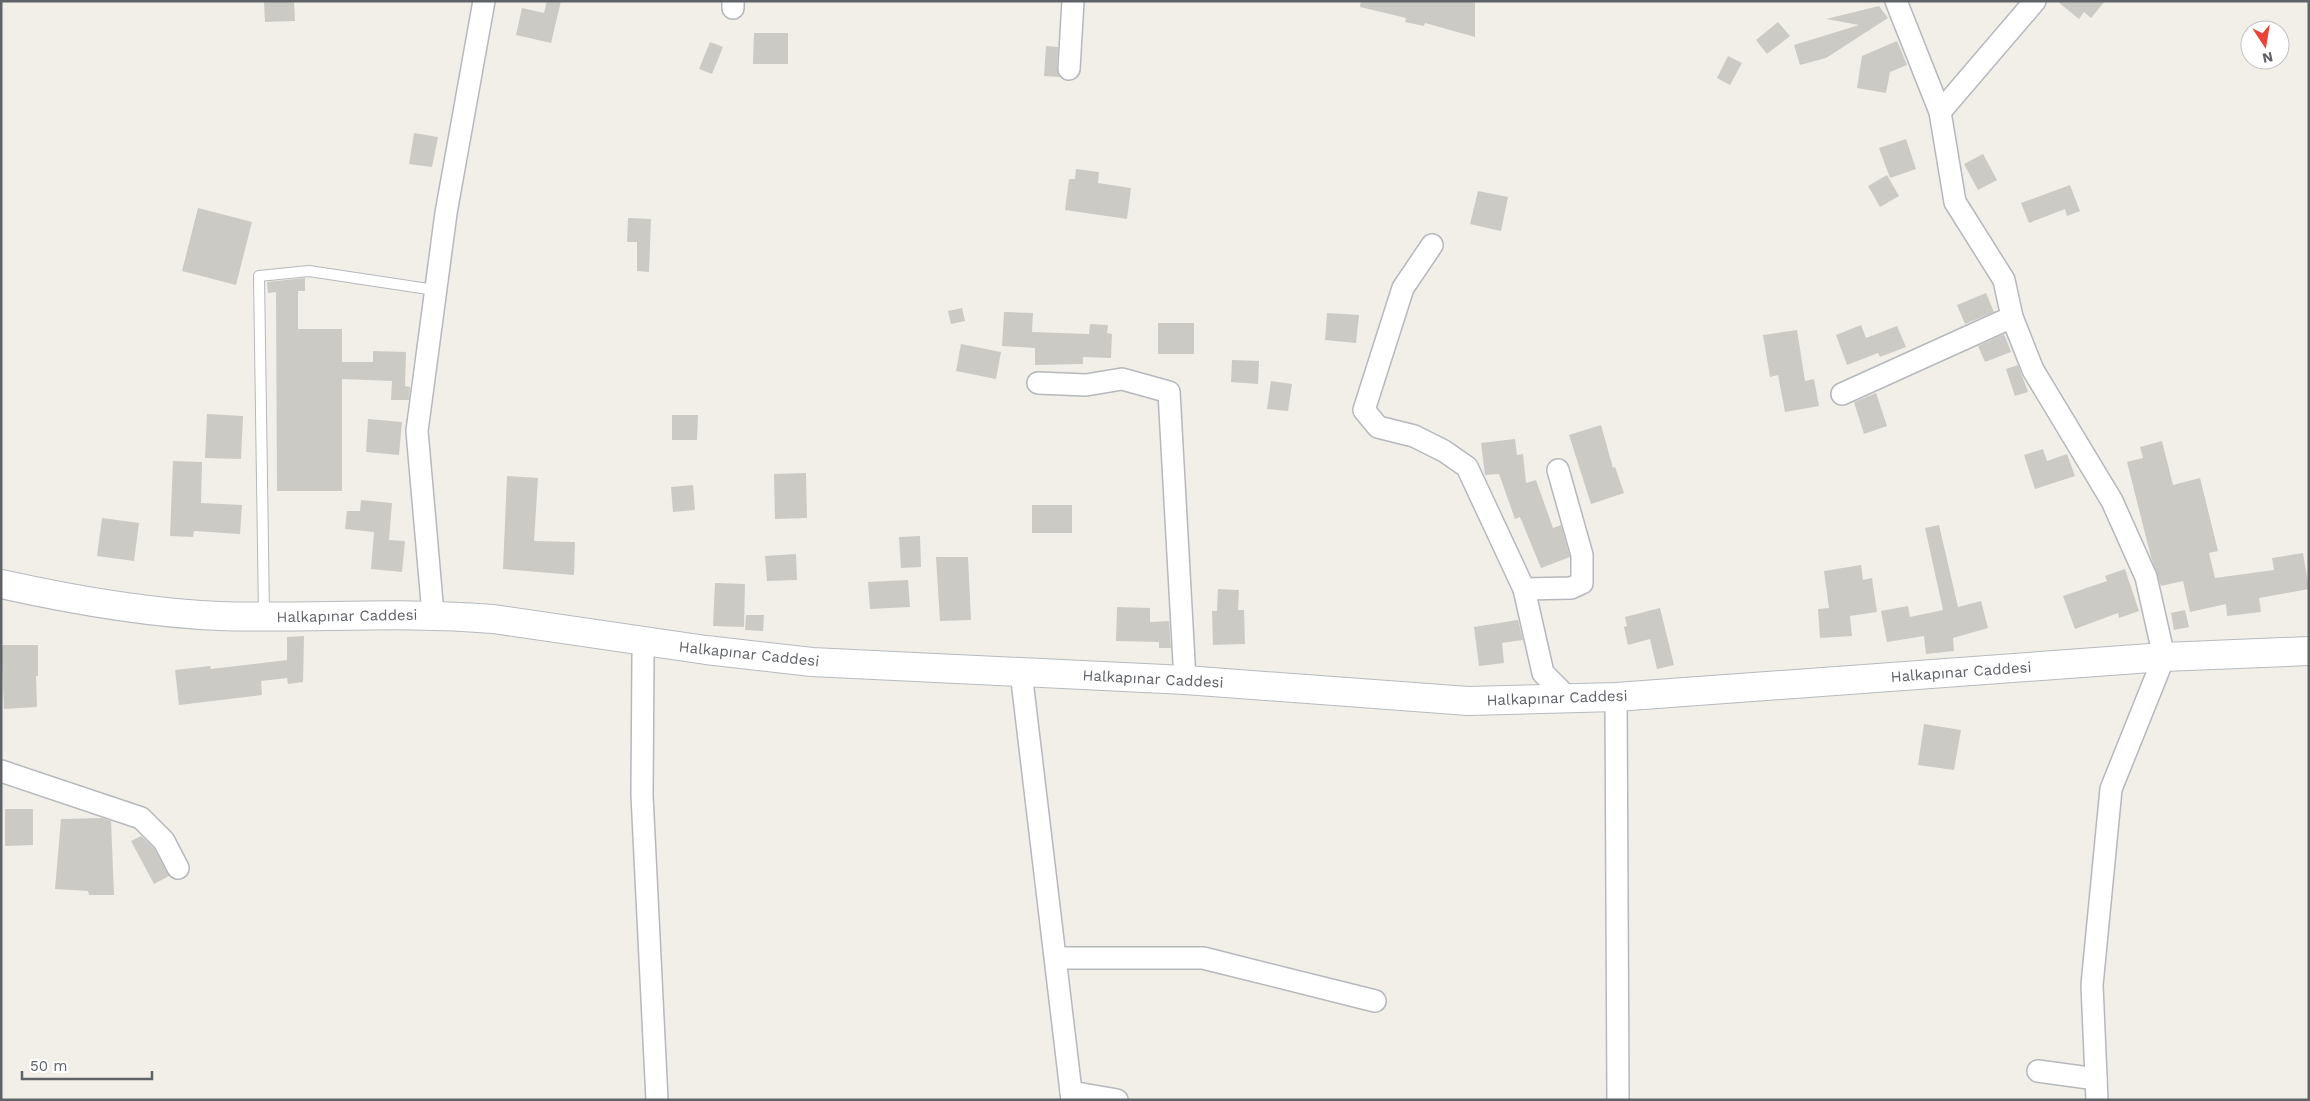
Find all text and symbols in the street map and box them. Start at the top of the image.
north arrow [2240,20,2290,70]
text: N [2261,49,2274,67]
street label: Halkapınar Caddesi [276,606,418,626]
street label: Halkapınar Caddesi [678,638,820,670]
street label: Halkapınar Caddesi [1890,658,2032,686]
street label: Halkapınar Caddesi [1082,666,1224,692]
street label: Halkapınar Caddesi [1486,687,1628,709]
scale bar [22,1048,152,1080]
text: 50 m [30,1057,67,1075]

